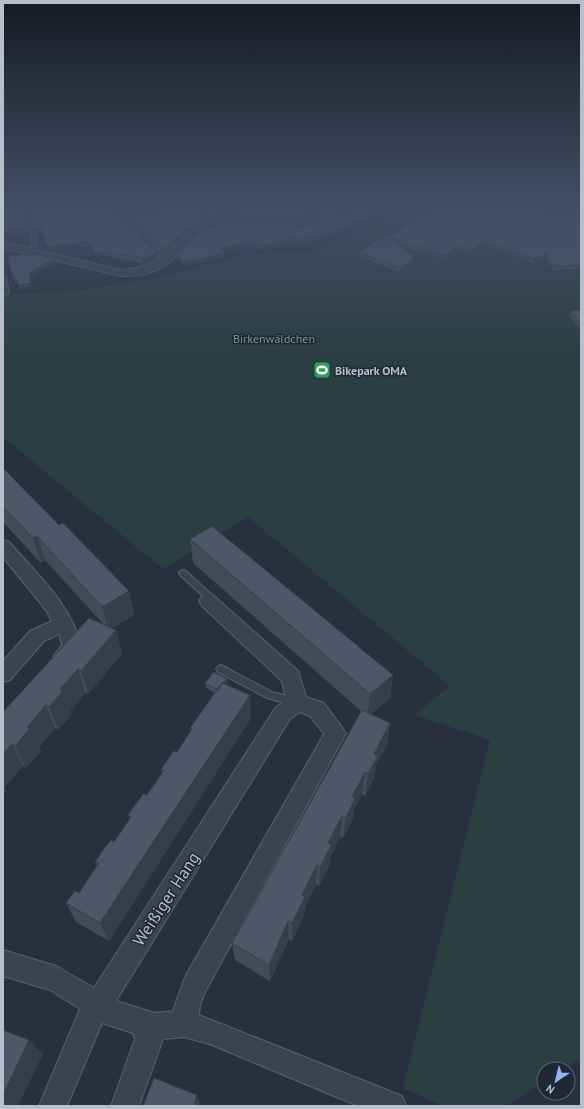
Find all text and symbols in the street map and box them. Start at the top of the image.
park label: Birkenwäldchen [233,331,315,346]
sports icon: Bikepark OMA [312,360,332,380]
place label: Bikepark OMA [335,363,408,378]
street label: Weißiger Hang [127,848,205,950]
north arrow [536,1061,576,1101]
text: N [543,1081,557,1097]

